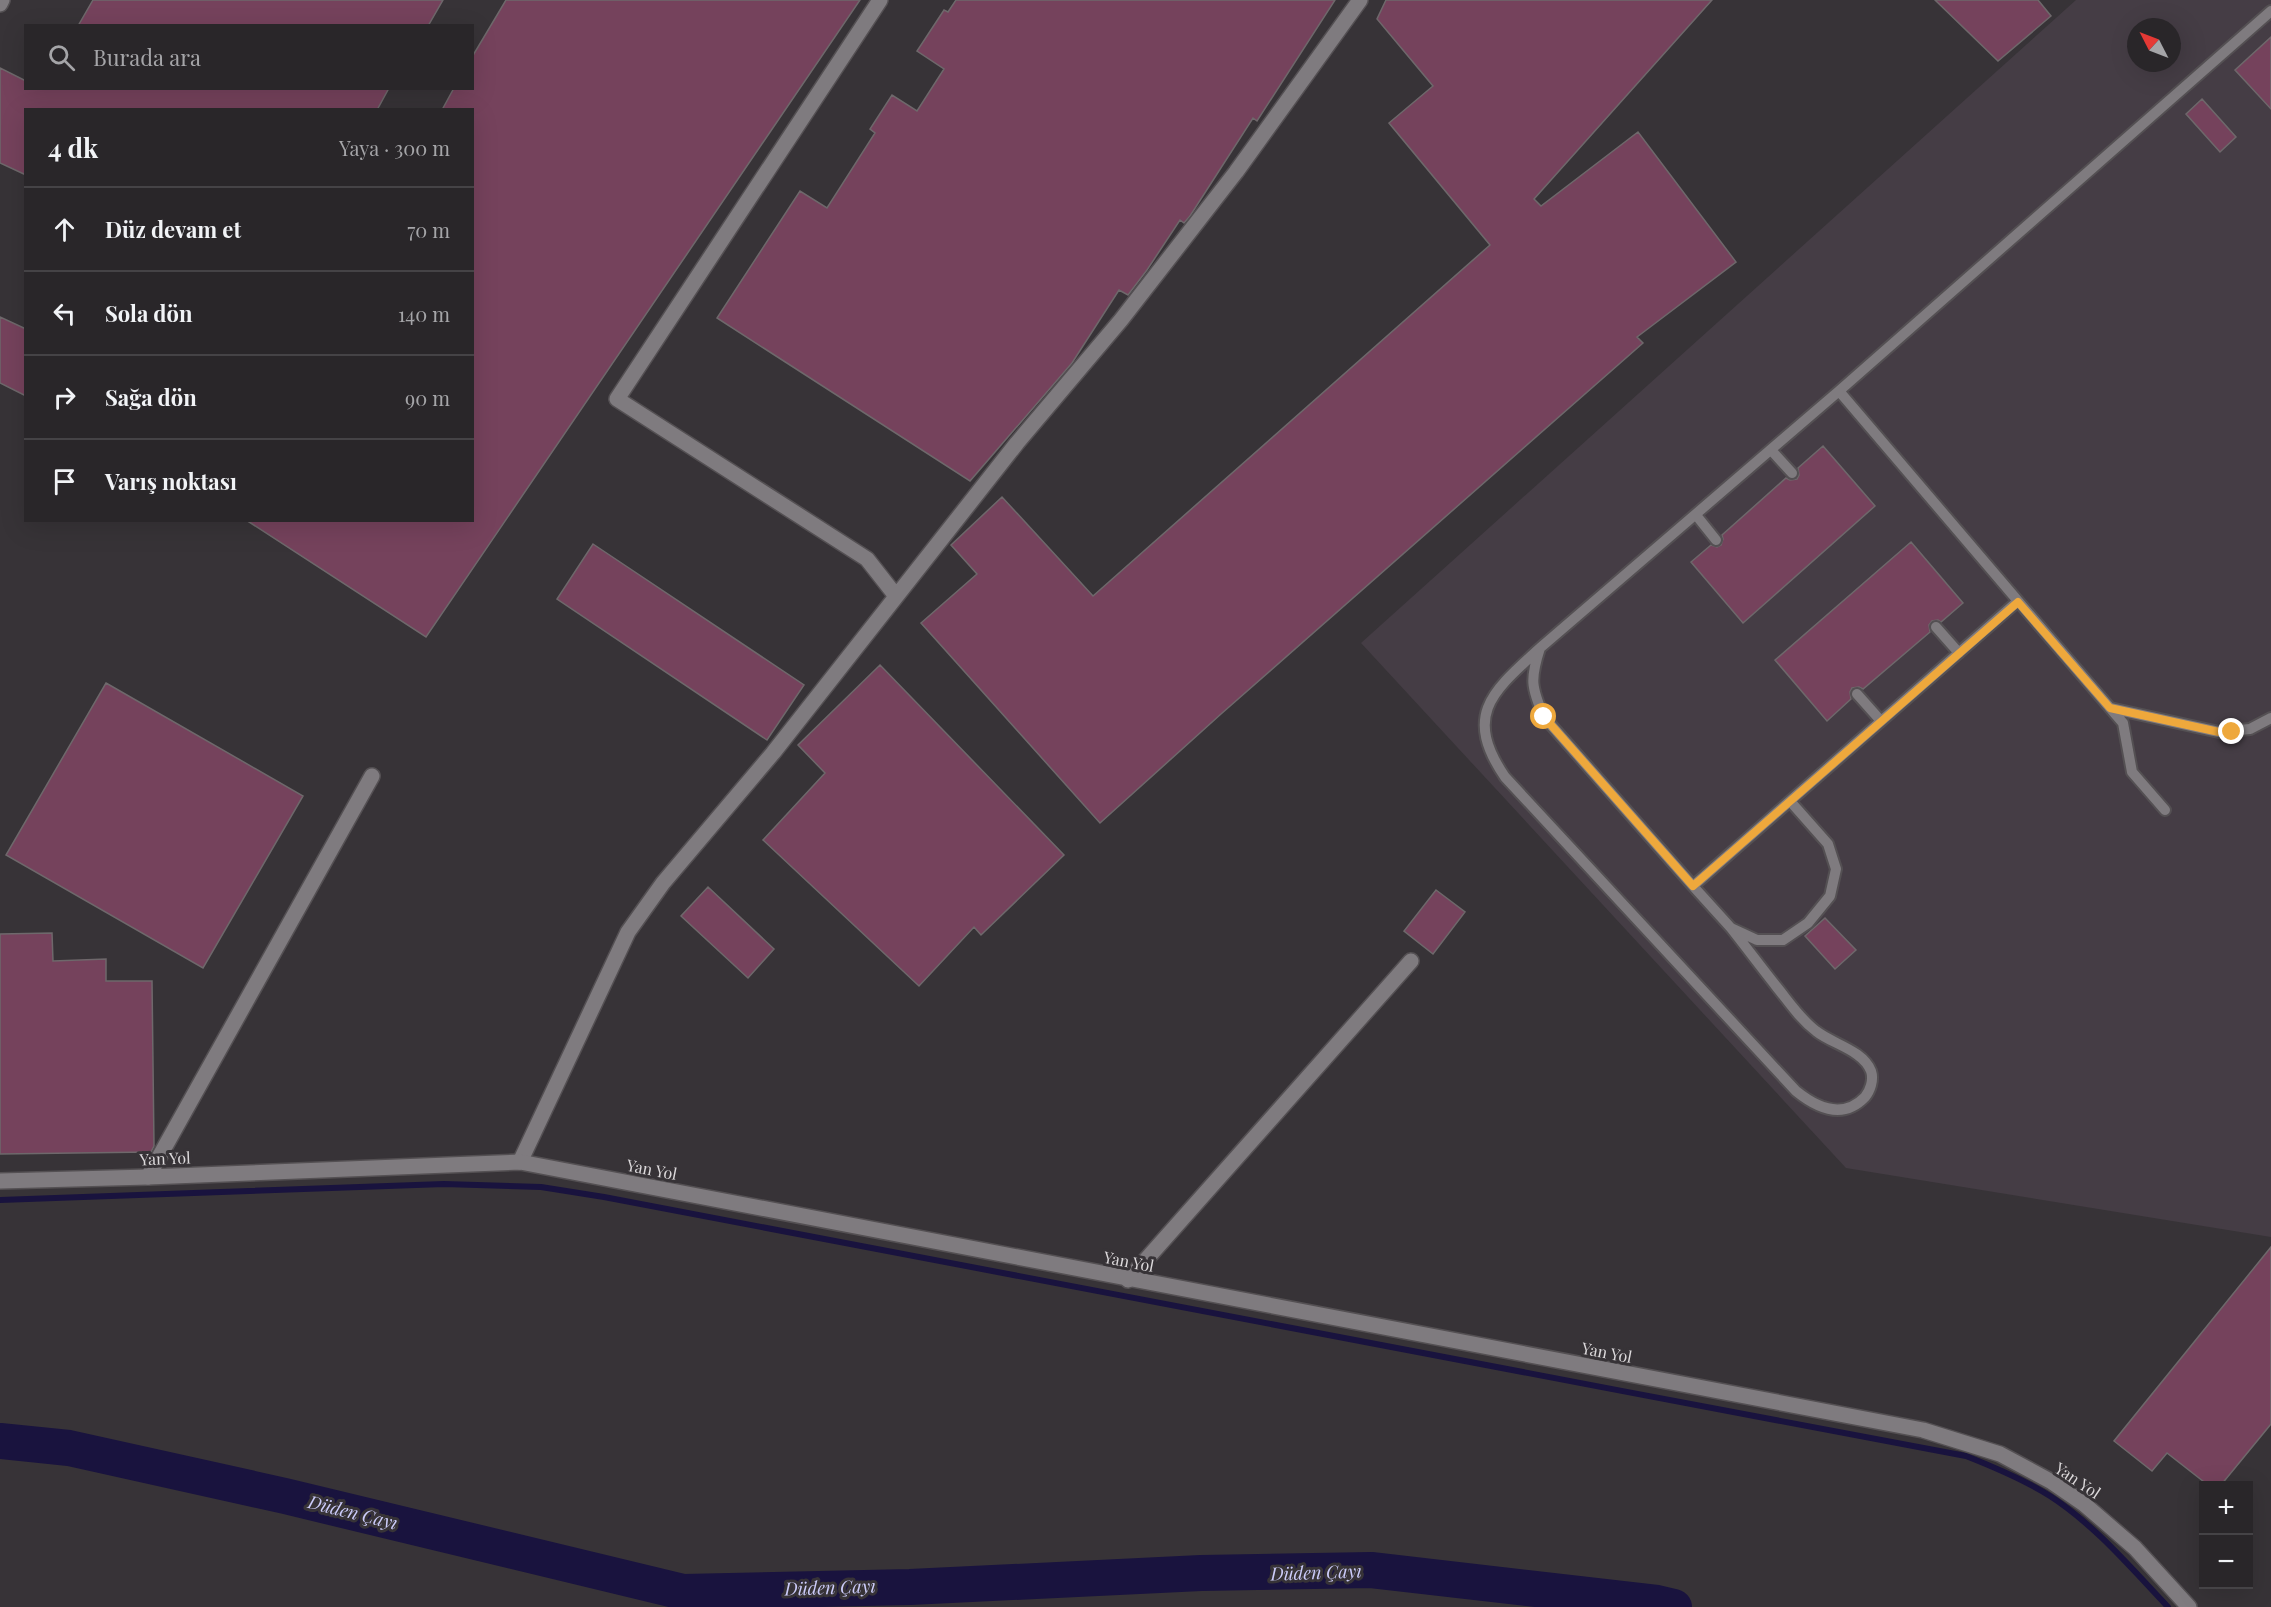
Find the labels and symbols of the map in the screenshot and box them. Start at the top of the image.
north arrow [2127,18,2181,72]
route start [1530,703,1556,729]
route end [2218,718,2244,744]
street label: Yan Yol [138,1147,191,1169]
street label: Yan Yol [624,1154,679,1184]
street label: Yan Yol [1101,1246,1156,1276]
street label: Yan Yol [1579,1337,1634,1367]
street label: Yan Yol [2050,1456,2105,1503]
water label: Düden Çayı [305,1489,400,1535]
water label: Düden Çayı [1269,1558,1362,1586]
water label: Düden Çayı [783,1573,876,1601]

